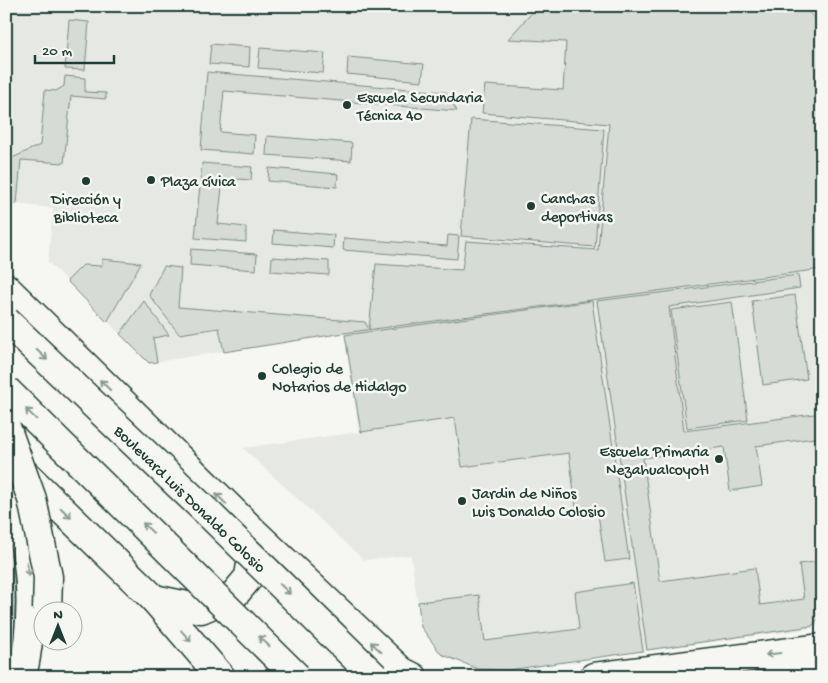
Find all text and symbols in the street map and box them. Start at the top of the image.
scale bar [35,32,114,64]
text: 20 m [42,43,72,61]
place label: Escuela Secundaria Técnica 40 [356,90,484,127]
marker: Escuela Secundaria Técnica 40 [341,99,353,111]
marker: Plaza cívica [145,174,157,186]
place label: Plaza cívica [160,174,237,193]
marker: Dirección y Biblioteca [80,175,92,187]
place label: Canchas deportivas [541,191,613,228]
place label: Dirección y Biblioteca [50,192,121,229]
marker: Canchas deportivas [525,200,537,212]
one-way arrow [35,349,48,361]
place label: Colegio de Notarios de Hidalgo [272,361,407,398]
marker: Colegio de Notarios de Hidalgo [256,370,268,382]
one-way arrow [99,379,111,391]
one-way arrow [25,408,37,421]
street label: Boulevard Luis Donaldo Colosio [108,422,268,578]
place label: Escuela Primaria Nezahualcoyotl [600,444,710,481]
marker: Escuela Primaria Nezahualcoyotl [713,453,725,465]
place label: Jardin de Niños Luis Donaldo Colosio [472,486,605,523]
one-way arrow [214,493,227,505]
marker: Jardin de Niños Luis Donaldo Colosio [456,495,468,507]
one-way arrow [60,507,72,520]
one-way arrow [141,522,154,534]
one-way arrow [24,561,34,577]
one-way arrow [279,582,291,595]
north arrow [32,600,82,650]
text: N [53,607,63,624]
one-way arrow [180,630,192,643]
one-way arrow [258,635,270,648]
one-way arrow [369,641,382,653]
one-way arrow [766,649,782,659]

